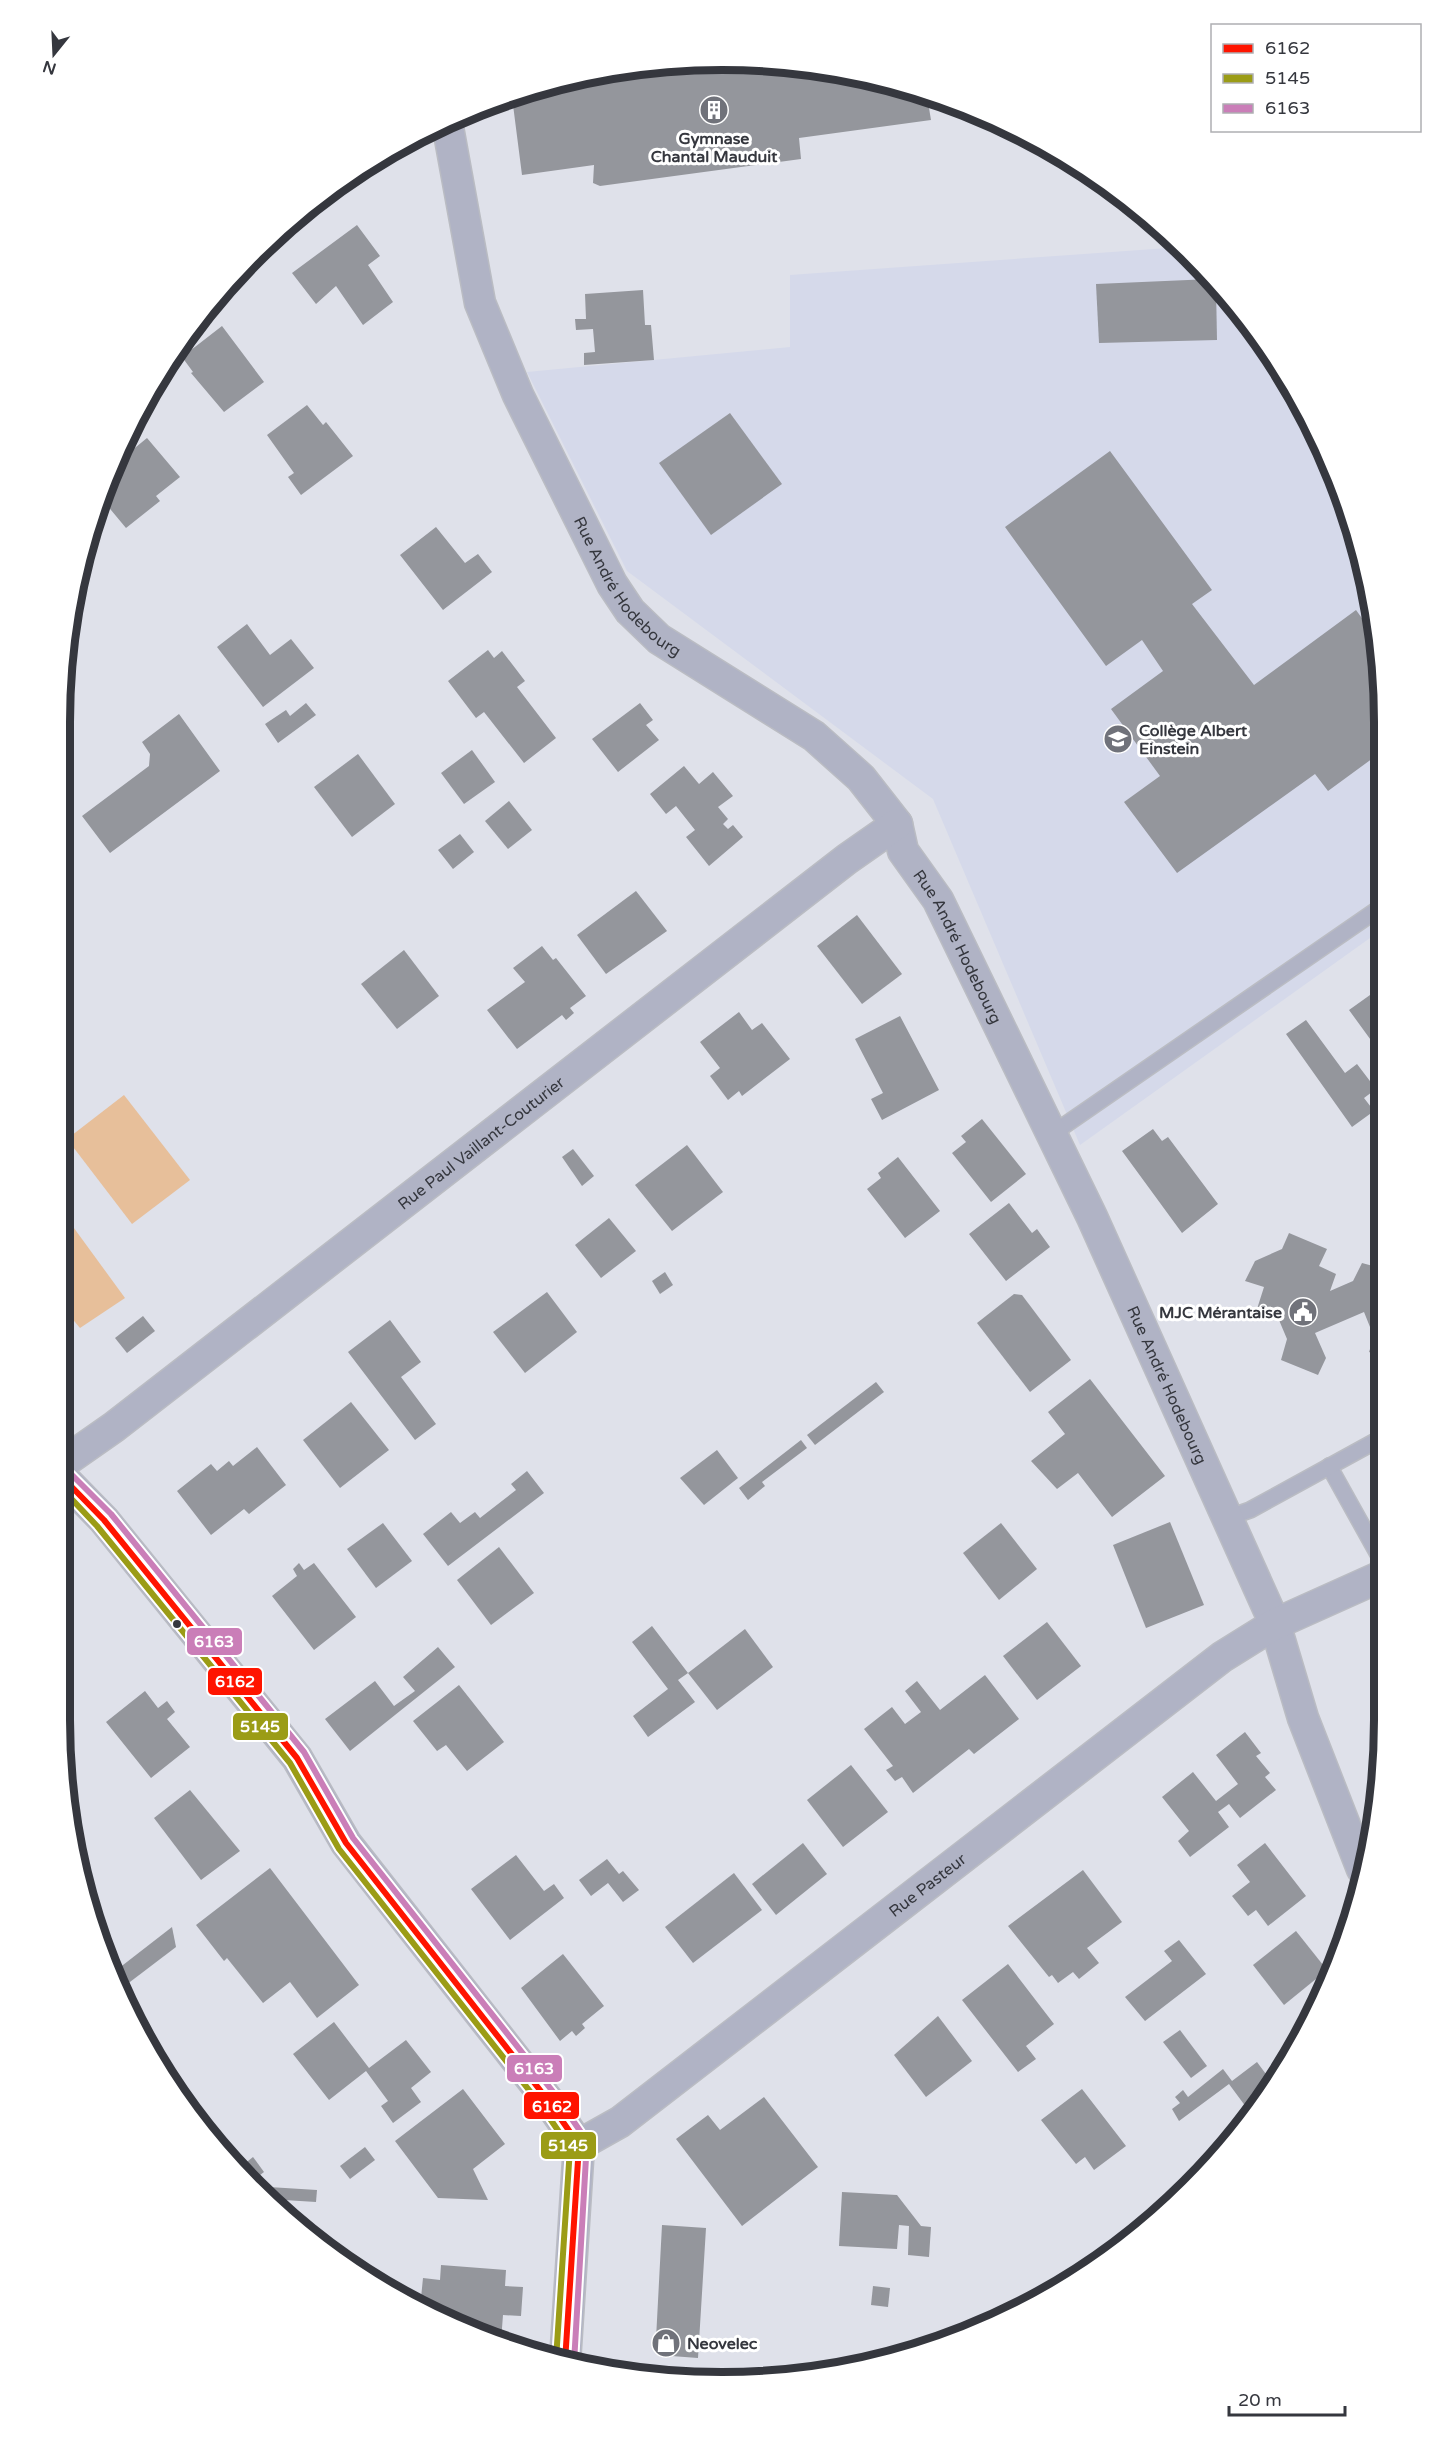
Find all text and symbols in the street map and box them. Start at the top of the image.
north arrow [24,24,84,84]
legend [1211,24,1421,132]
text: 6162 [1265,37,1310,59]
text: N [40,56,59,79]
text: 5145 [1265,67,1310,89]
building icon: Gymnase Chantal Mauduit [698,94,730,126]
text: 6163 [1265,97,1310,119]
place label: Gymnase Chantal Mauduit [651,129,778,167]
street label: Rue André Hodebourg [569,513,684,661]
place label: Collège Albert Einstein [1139,721,1248,759]
school or university icon: Collège Albert Einstein [1102,723,1134,755]
street label: Rue André Hodebourg [909,866,1006,1027]
street label: Rue Paul Vaillant-Couturier [394,1072,569,1214]
public building icon: MJC Mérantaise [1287,1296,1319,1328]
street label: Rue André Hodebourg [1122,1303,1211,1468]
place label: MJC Mérantaise [1159,1303,1282,1323]
unlabelled marker [171,1618,183,1630]
line badge: 6163 [186,1627,243,1656]
text: 6163 [194,1632,234,1652]
line badge: 6162 [207,1667,263,1696]
text: 6162 [215,1672,255,1692]
line badge: 5145 [232,1712,289,1741]
text: 5145 [240,1717,280,1737]
street label: Rue Pasteur [885,1849,971,1922]
line badge: 6163 [506,2054,563,2083]
text: 6163 [514,2059,554,2079]
line badge: 6162 [523,2091,580,2120]
text: 6162 [532,2097,572,2117]
line badge: 5145 [540,2131,597,2160]
text: 5145 [548,2136,588,2156]
shop icon: Neovelec [650,2327,682,2359]
place label: Neovelec [687,2334,758,2354]
scale bar [1229,2379,1344,2417]
text: 20 m [1238,2389,1282,2411]

